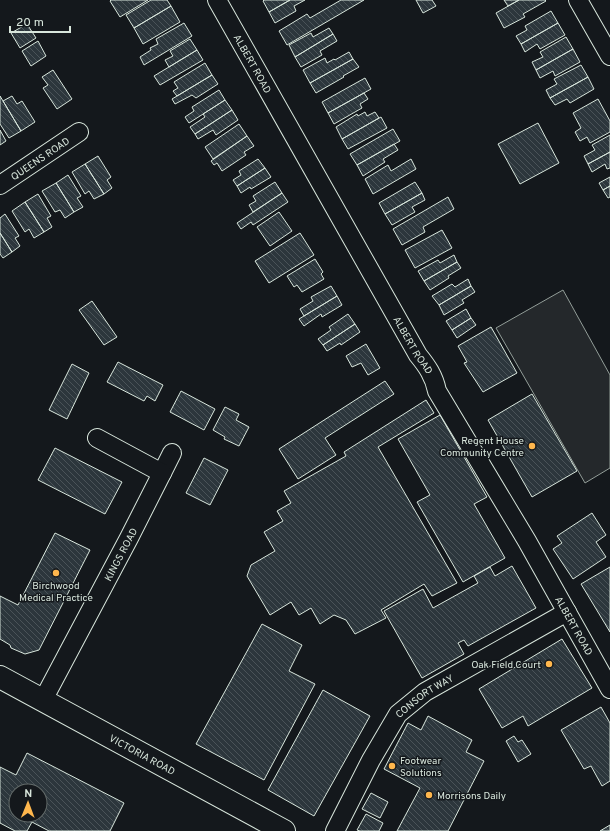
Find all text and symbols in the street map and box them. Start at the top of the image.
scale bar [10,8,70,34]
text: 20 m [16,15,44,31]
street label: ALBERT ROAD [230,32,274,96]
street label: QUEENS ROAD [9,135,73,184]
street label: ALBERT ROAD [389,314,435,377]
place label: Regent House Community Centre [440,435,524,460]
marker: Regent House Community Centre [527,441,537,451]
street label: KINGS ROAD [102,526,141,584]
marker: Birchwood Medical Practice [51,568,61,578]
place label: Birchwood Medical Practice [19,580,93,605]
street label: ALBERT ROAD [551,594,595,658]
place label: Oak Field Court [471,659,541,672]
marker: Oak Field Court [544,659,554,669]
street label: CONSORT WAY [393,672,457,722]
street label: VICTORIA ROAD [106,732,177,779]
place label: Footwear Solutions [400,755,442,780]
marker: Footwear Solutions [387,761,397,771]
north arrow [8,783,48,823]
text: N [24,787,32,801]
marker: Morrisons Daily [424,790,434,800]
place label: Morrisons Daily [437,790,506,803]

